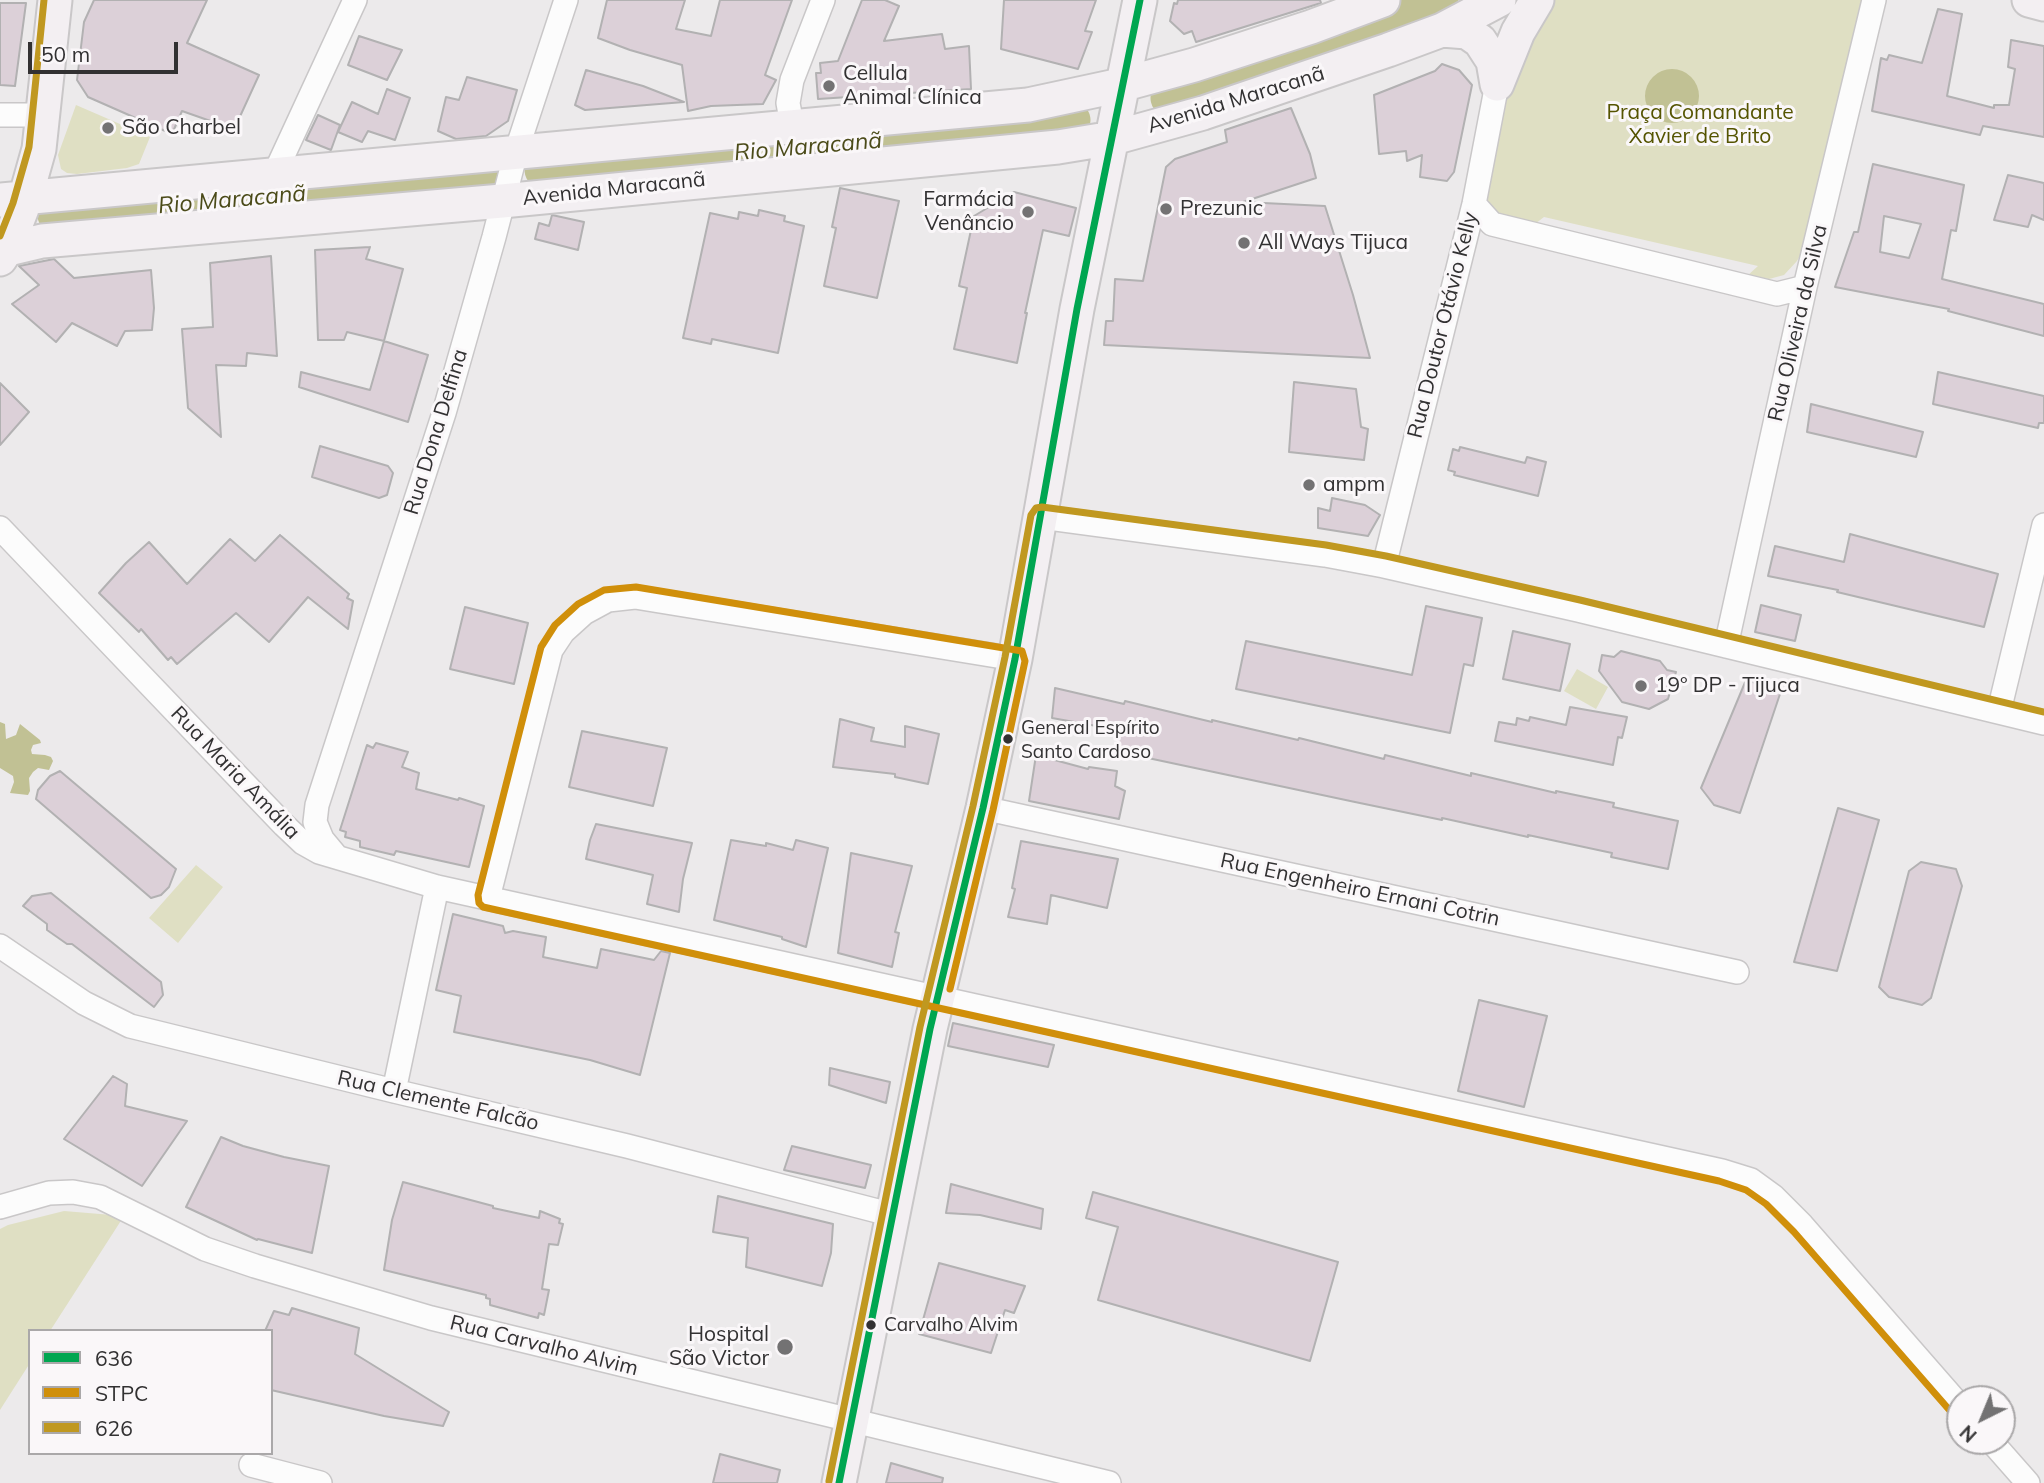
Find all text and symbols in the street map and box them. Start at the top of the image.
scale bar [32,28,182,72]
text: 50 m [41,41,90,67]
place label: Cellula Animal Clínica [843,61,982,111]
street label: Avenida Maracanã [1144,61,1328,139]
marker: Cellula Animal Clínica [821,78,837,94]
park label: Praça Comandante Xavier de Brito [1606,100,1794,150]
place label: São Charbel [122,115,241,141]
marker: São Charbel [100,120,116,136]
water label: Rio Maracanã [733,127,883,167]
street label: Avenida Maracanã [521,167,707,211]
water label: Rio Maracanã [157,180,307,220]
place label: Farmácia Venâncio [923,187,1014,237]
place label: Prezunic [1180,196,1263,222]
marker: Prezunic [1158,201,1174,217]
marker: Farmácia Venâncio [1020,204,1036,220]
street label: Rua Doutor Otávio Kelly [1403,209,1483,441]
street label: Rua Oliveira da Silva [1763,222,1833,424]
place label: All Ways Tijuca [1258,230,1408,256]
marker: All Ways Tijuca [1236,235,1252,251]
street label: Rua Dona Delfina [399,346,473,518]
place label: ampm [1323,472,1385,498]
marker: ampm [1301,477,1317,493]
place label: 19º DP - Tijuca [1655,673,1800,699]
marker: 19º DP - Tijuca [1633,678,1649,694]
street label: Rua Maria Amália [165,701,305,845]
place label: General Espírito Santo Cardoso [1021,717,1160,761]
marker: General Espírito Santo Cardoso [1001,732,1015,746]
street label: Rua Engenheiro Ernani Cotrin [1218,848,1502,932]
street label: Rua Clemente Falcão [335,1066,541,1136]
street label: Rua Carvalho Alvim [447,1310,641,1382]
place label: Carvalho Alvim [884,1314,1018,1336]
marker: Carvalho Alvim [864,1318,878,1332]
place label: Hospital São Victor [669,1322,769,1372]
legend [28,1329,273,1455]
marker: Hospital São Victor [775,1337,795,1357]
text: 636 [95,1345,133,1371]
text: STPC [95,1380,148,1406]
north arrow [1946,1385,2016,1455]
text: 626 [95,1415,133,1441]
text: N [1955,1420,1981,1448]

